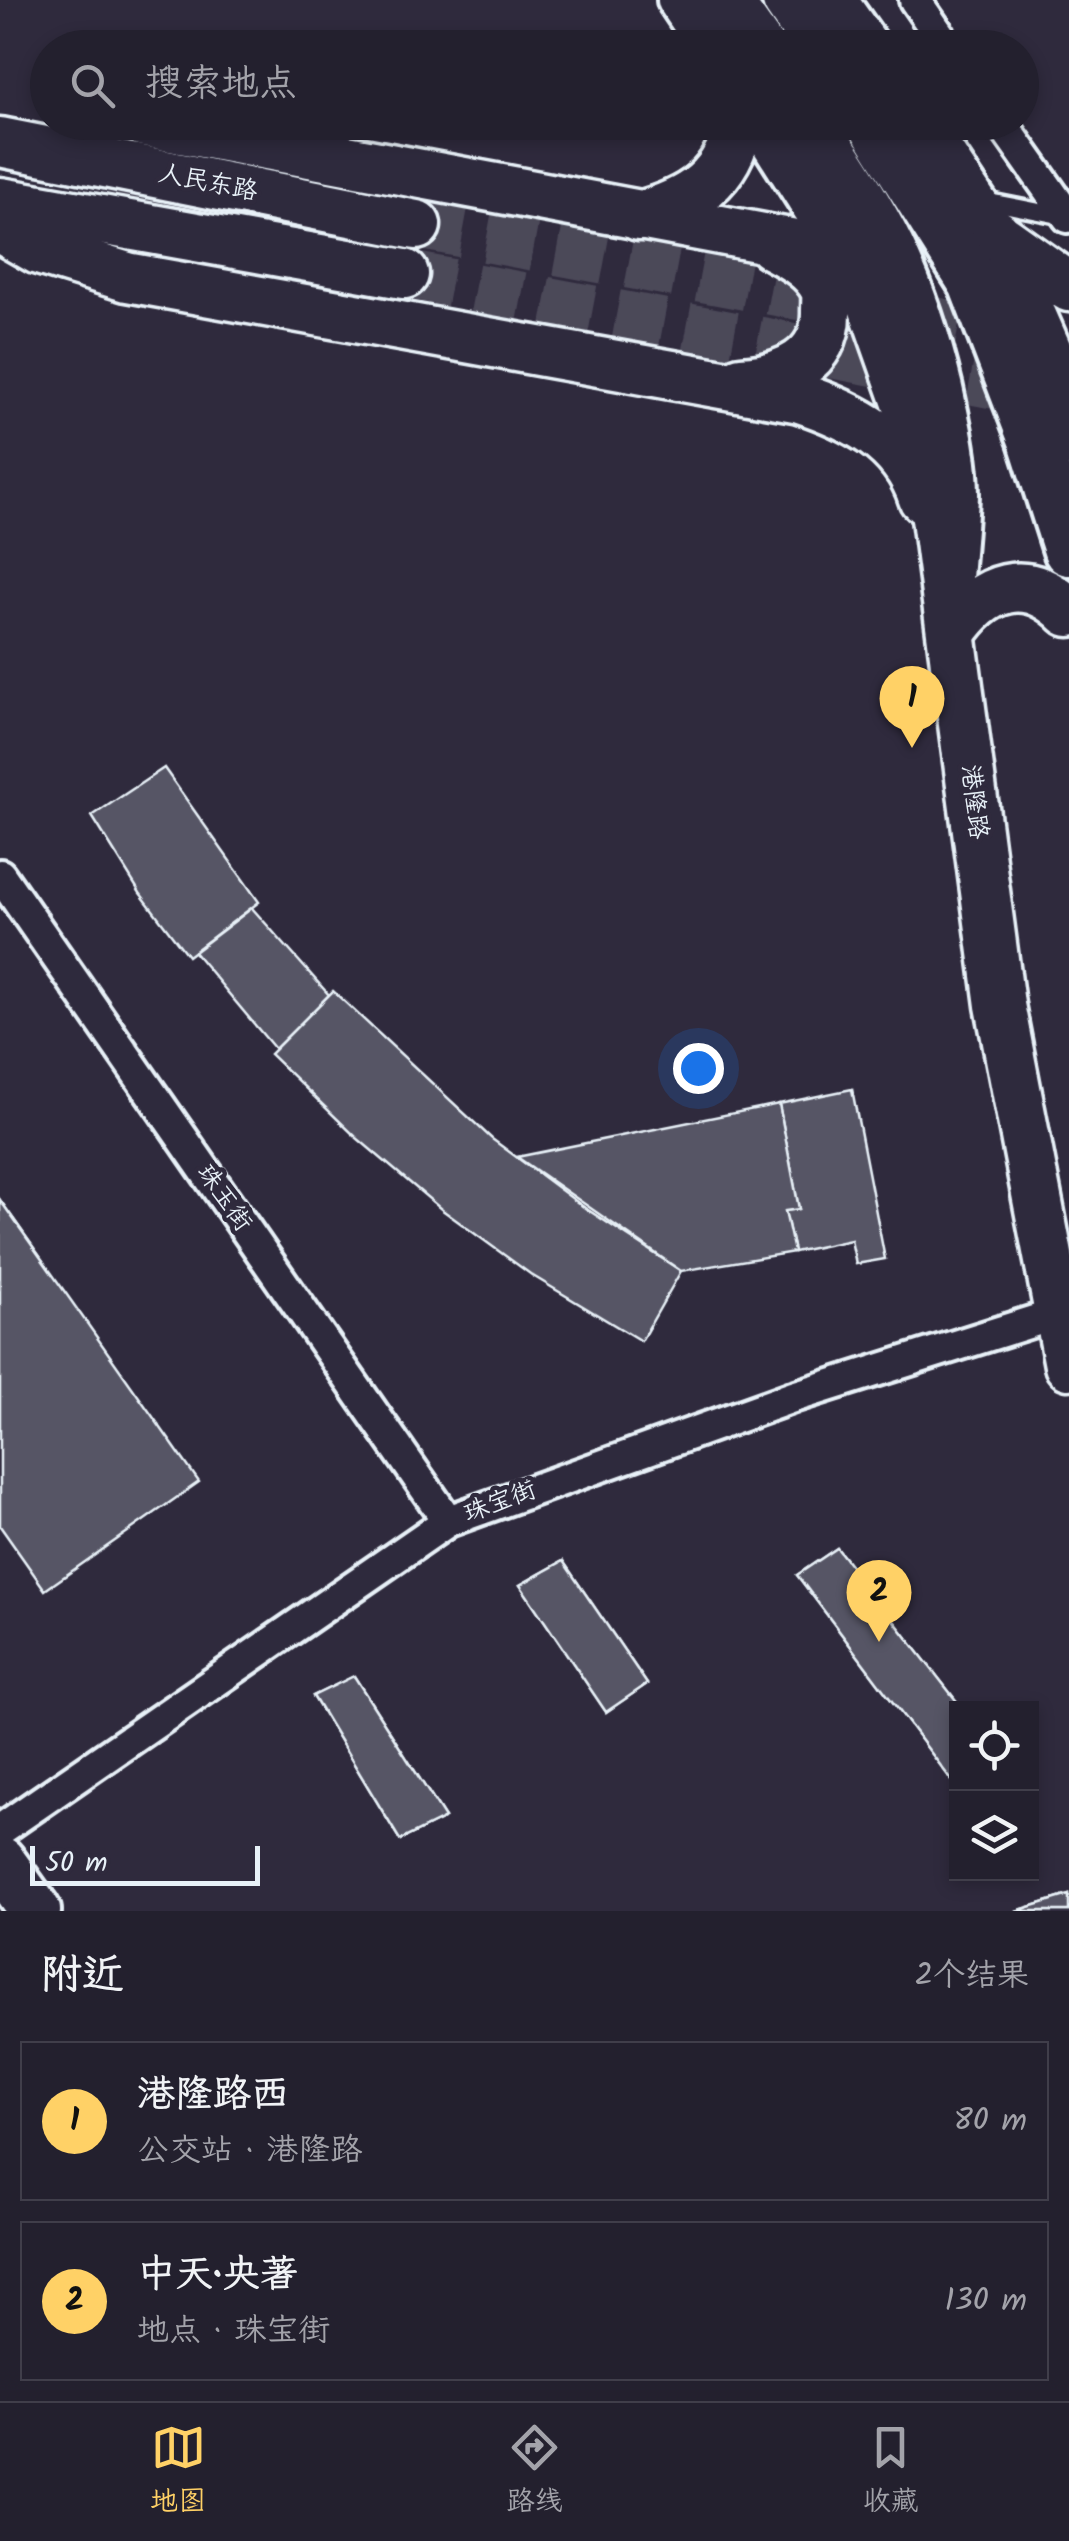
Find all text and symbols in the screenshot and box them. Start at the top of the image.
search box [30,30,1039,140]
text: 搜索地点 [145,55,297,115]
icon: search [65,58,120,113]
street label: 人民东路 [155,154,261,212]
pin: 1 [880,666,944,748]
street label: 港隆路 [950,762,998,842]
your location [673,1043,724,1094]
street label: 珠玉街 [186,1156,262,1240]
street label: 珠宝街 [458,1470,542,1534]
pin: 2 [846,1560,912,1642]
map controls [949,1701,1039,1881]
button: locate [949,1701,1039,1791]
button: layers [949,1791,1039,1881]
scale bar [30,1841,260,1886]
text: 50 m [45,1841,108,1886]
text: 附近 [40,1943,124,2010]
text: 2个结果 [914,1951,1029,2002]
text: 港隆路西 [137,2066,289,2126]
text: 1 [70,2096,79,2147]
text: 80 m [953,2096,1027,2147]
text: 公交站 · 港隆路 [137,2126,362,2177]
text: 中天·央著 [137,2246,298,2306]
text: 2 [65,2276,84,2327]
text: 130 m [944,2276,1027,2327]
text: 地点 · 珠宝街 [137,2306,330,2357]
tab: 地图 [150,2420,206,2525]
tab: 路线 [506,2420,563,2525]
tab: 收藏 [863,2420,919,2525]

